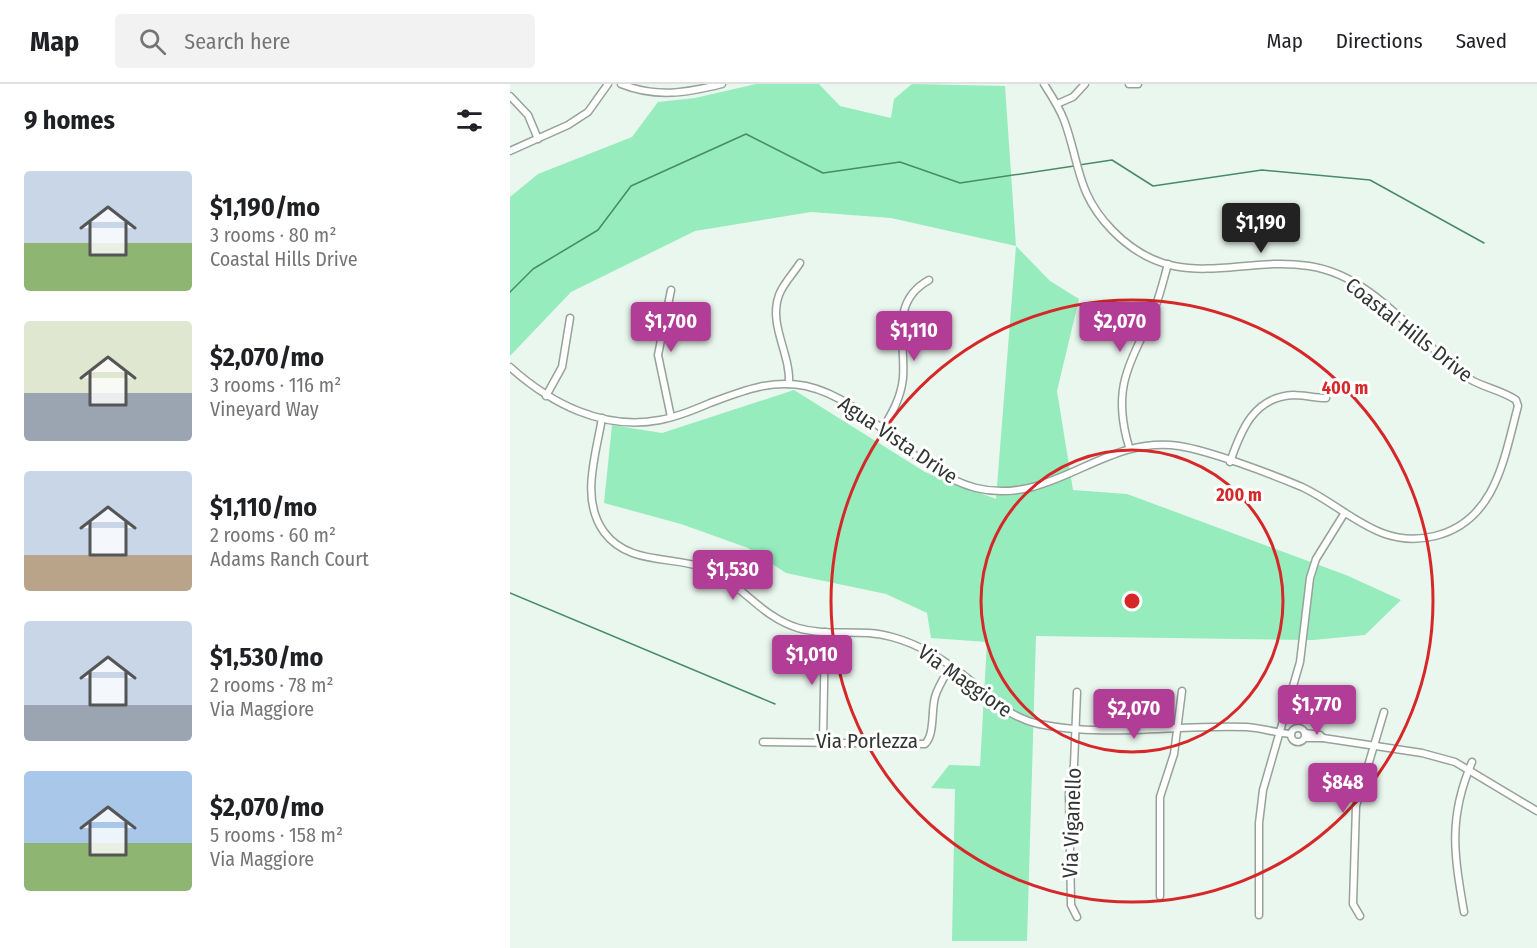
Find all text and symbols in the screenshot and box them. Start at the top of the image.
search box [115,14,535,68]
text: Map [30,25,79,58]
icon: search [136,25,169,58]
text: Search here [184,28,290,55]
text: Map [1266,28,1303,54]
text: Directions [1336,28,1423,54]
text: Saved [1456,28,1507,54]
icon: filters [453,104,486,137]
text: 9 homes [24,105,115,136]
text: $1,190/mo [210,192,320,223]
icon: home [72,195,144,267]
pin: $1,190 [1212,203,1310,254]
text: $1,190 [1236,210,1286,234]
text: 3 rooms · 80 m² [210,223,336,247]
text: Coastal Hills Drive [210,247,358,271]
street label: Coastal Hills Drive [1340,272,1478,388]
pin: $1,700 [622,302,720,353]
pin: $2,070 [1071,302,1169,353]
text: $1,700 [645,309,697,333]
text: $2,070 [1093,309,1147,333]
pin: $1,110 [865,311,963,362]
text: $1,110 [890,318,938,342]
text: $2,070/mo [210,342,324,373]
icon: home [72,345,144,417]
text: 3 rooms · 116 m² [210,373,341,397]
text: 400 m [1322,377,1368,399]
street label: Agua Vista Drive [833,391,963,489]
text: Vineyard Way [210,397,319,421]
text: 200 m [1215,484,1262,506]
text: $1,110/mo [210,492,317,523]
icon: home [72,495,144,567]
text: 2 rooms · 60 m² [210,523,336,547]
text: Adams Ranch Court [210,547,369,571]
pin: $1,530 [684,550,782,601]
text: $1,530 [707,557,759,581]
centre of rings [1122,591,1142,611]
pin: $1,010 [763,635,861,686]
street label: Via Maggiore [913,639,1017,723]
text: $1,530/mo [210,642,323,673]
text: $1,010 [786,642,838,666]
icon: home [72,645,144,717]
text: 2 rooms · 78 m² [210,673,333,697]
pin: $1,770 [1268,685,1366,736]
pin: $2,070 [1085,689,1183,740]
text: $1,770 [1292,692,1342,716]
text: $2,070 [1107,696,1161,720]
text: Via Maggiore [210,697,314,721]
street label: Via Porlezza [816,728,918,754]
pin: $848 [1307,763,1379,814]
street label: Via Viganello [1057,767,1087,879]
text: $848 [1322,770,1364,794]
text: $2,070/mo [210,792,324,823]
icon: home [72,795,144,867]
text: 5 rooms · 158 m² [210,823,343,847]
text: Via Maggiore [210,847,314,871]

